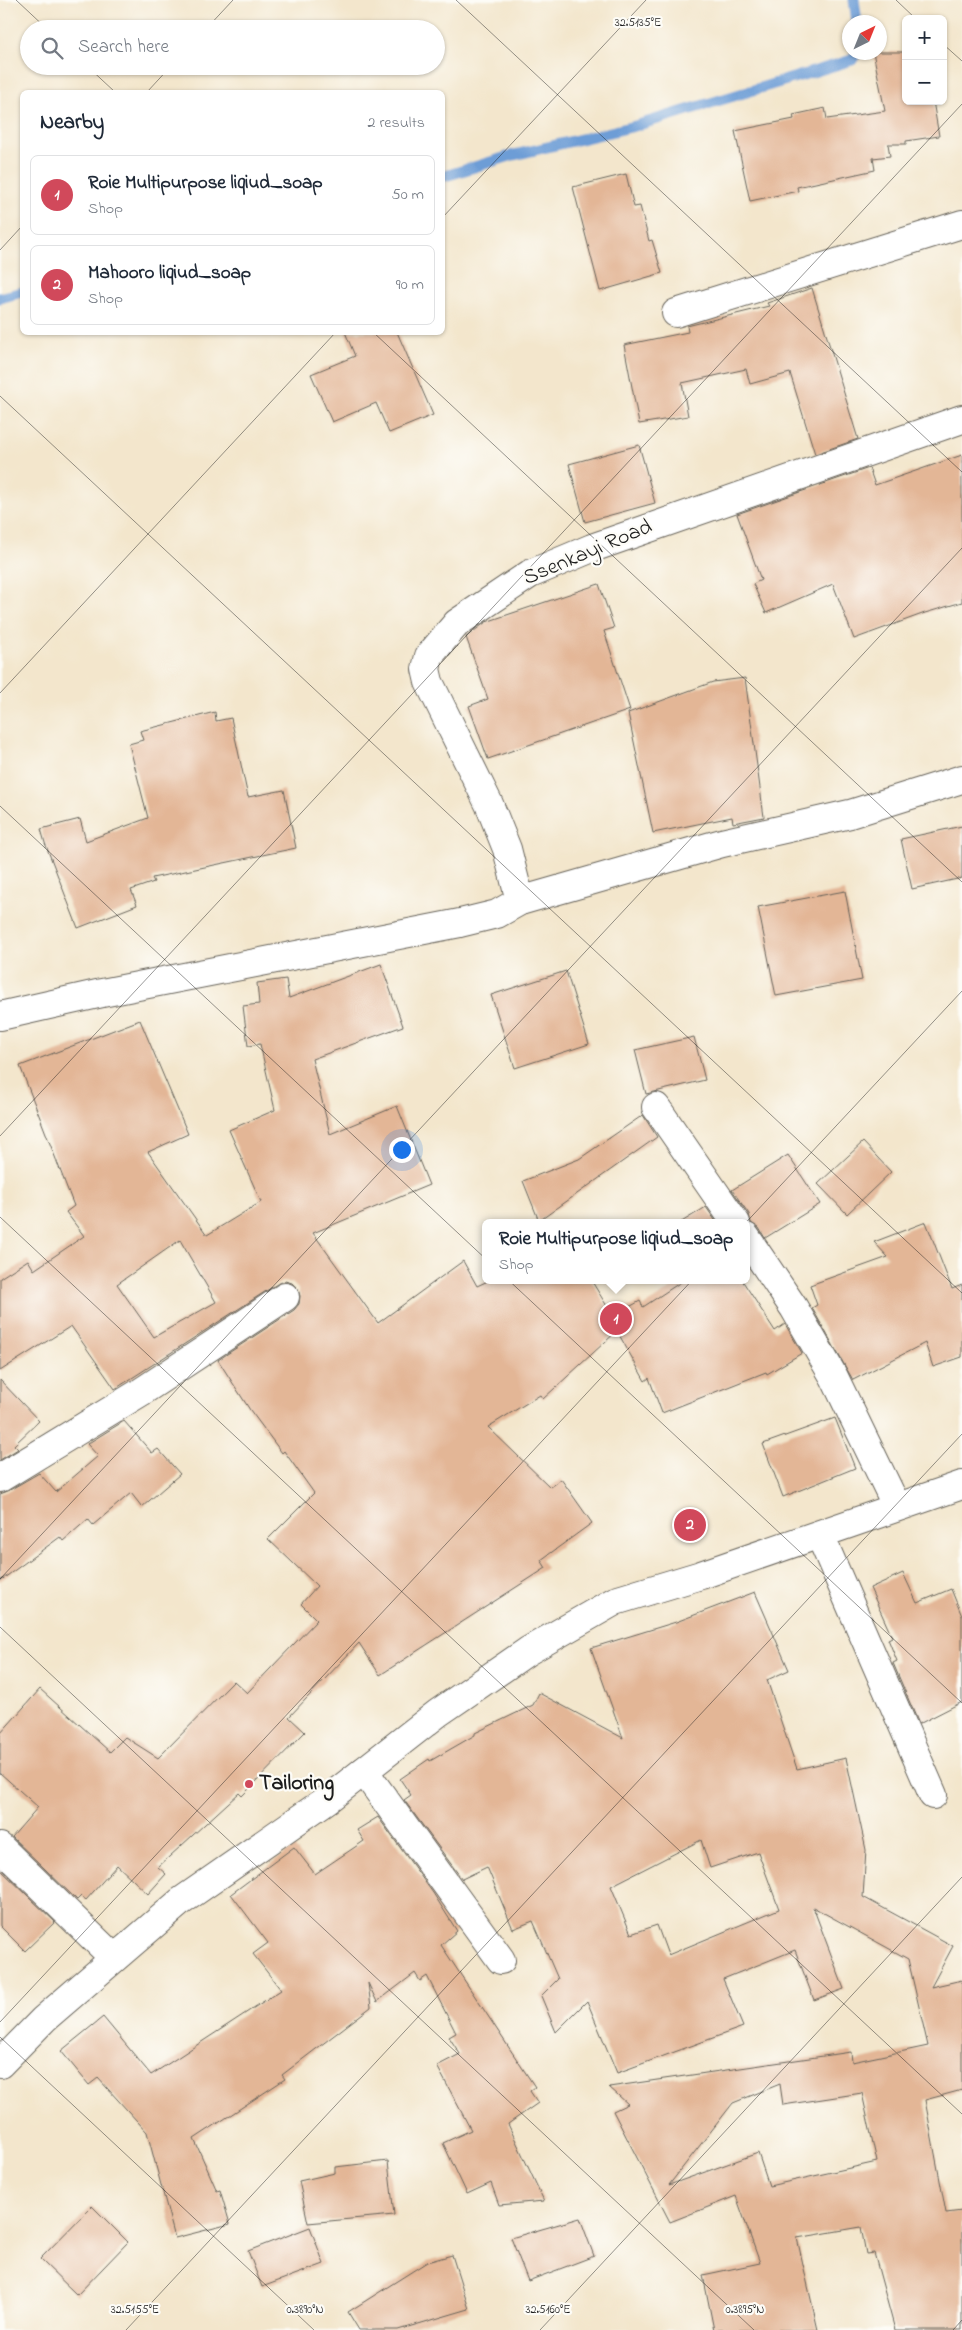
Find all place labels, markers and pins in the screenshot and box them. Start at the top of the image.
pin: 1 [600,1300,632,1338]
pin: 2 [674,1506,706,1544]
place label: Tailoring [259,1768,334,1801]
marker: Tailoring [243,1778,255,1790]

